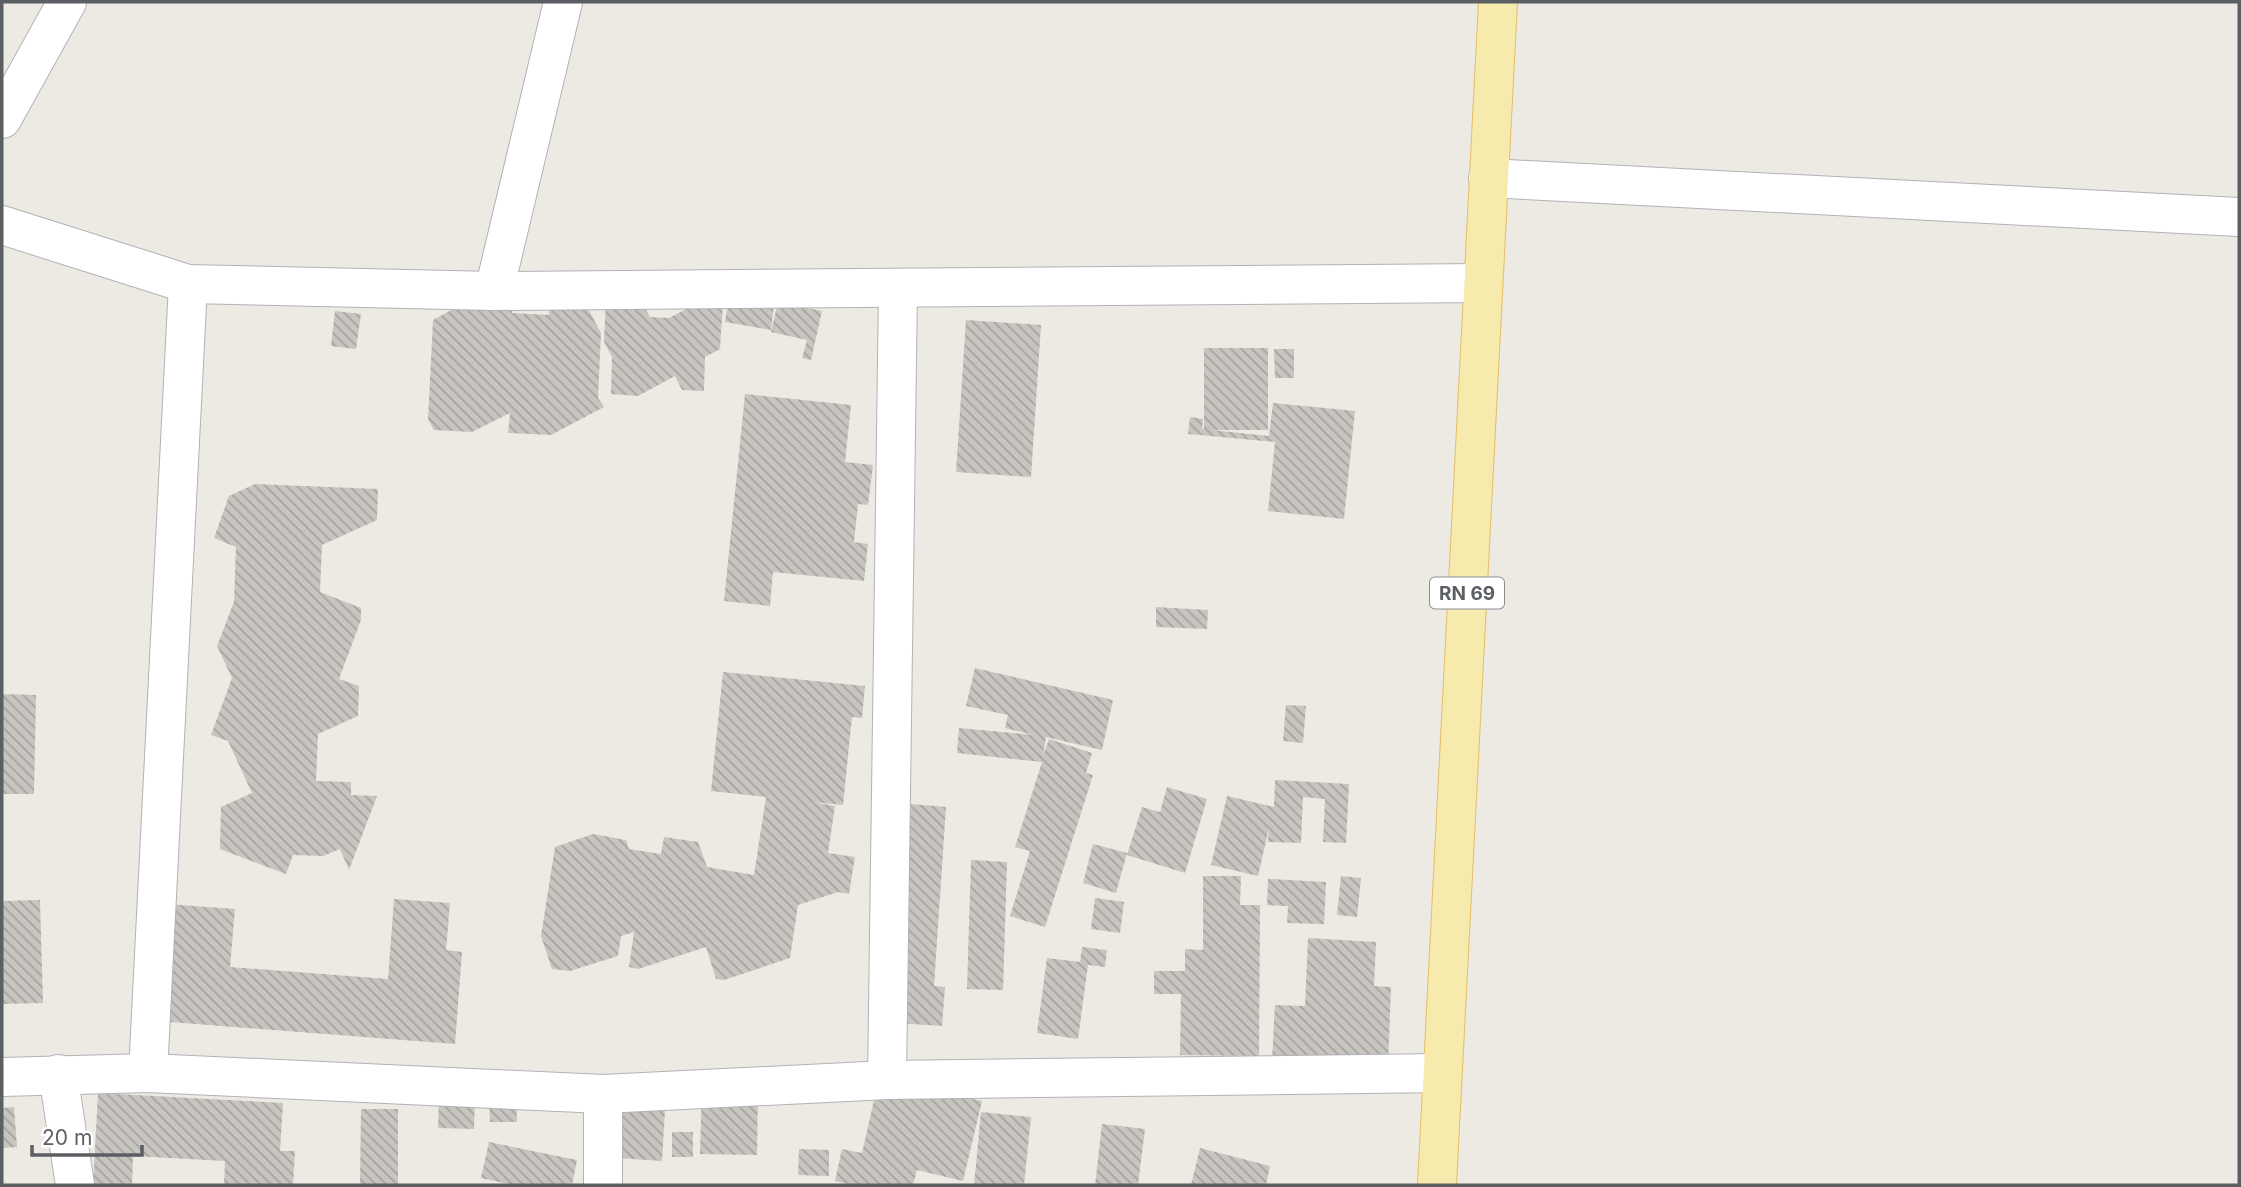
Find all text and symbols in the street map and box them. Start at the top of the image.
road number: RN 69 [1430,578,1504,608]
scale bar [32,1114,142,1158]
text: 20 m [42,1125,92,1150]

